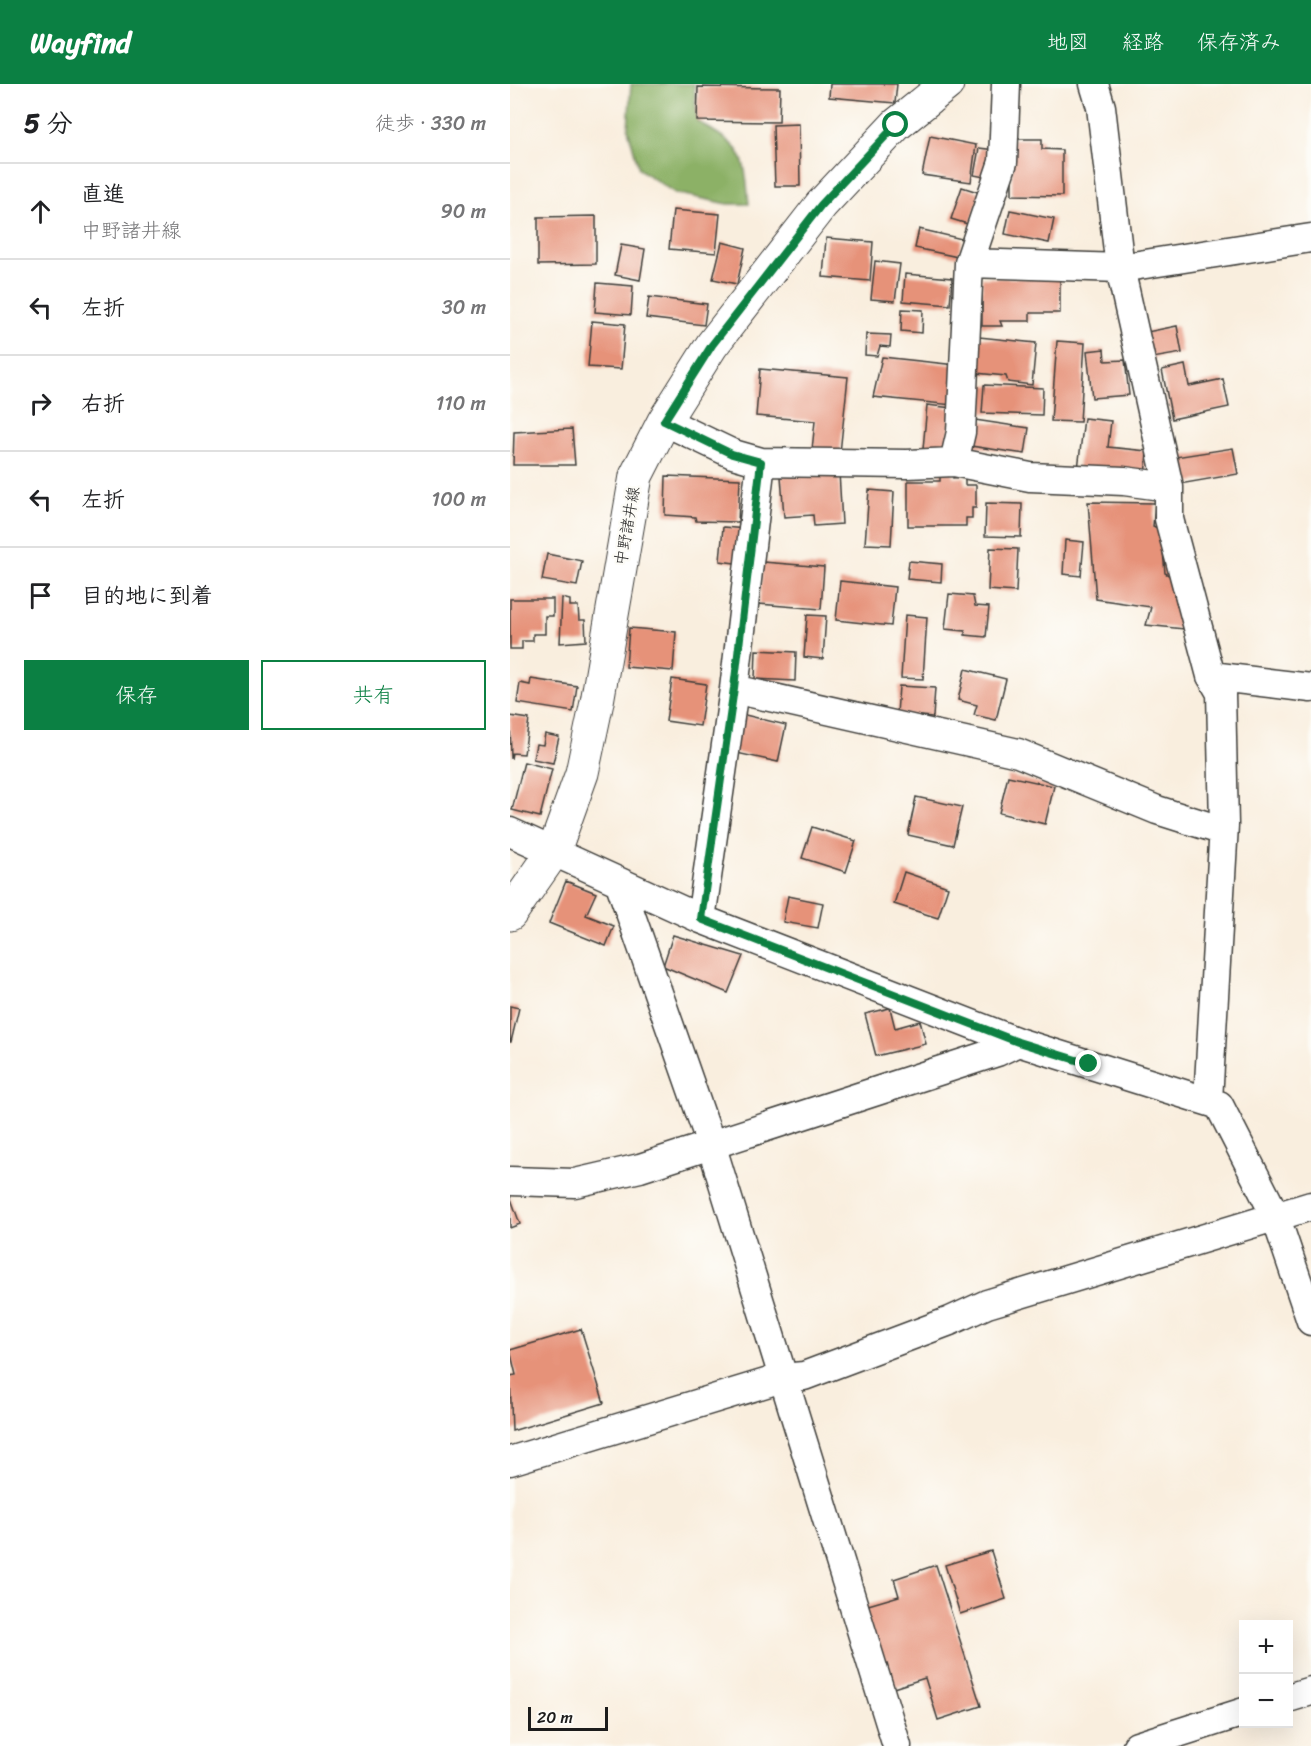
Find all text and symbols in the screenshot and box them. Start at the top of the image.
text: Wayfind [30,18,131,67]
text: 地図 [1047,23,1089,61]
text: 経路 [1122,23,1164,61]
text: 保存済み [1197,23,1281,61]
text: 5 分 [24,100,73,146]
text: 徒歩 · 330 m [375,106,486,141]
route start [882,111,908,137]
text: 直進 [81,174,125,213]
text: 90 m [441,194,486,229]
icon: ahead [24,195,57,228]
text: 中野諸井線 [81,213,181,248]
text: 左折 [81,288,125,327]
text: 30 m [442,290,486,325]
icon: left [24,291,57,324]
text: 右折 [81,384,125,423]
text: 110 m [436,386,486,421]
icon: right [24,387,57,420]
text: 左折 [81,480,125,519]
text: 100 m [432,482,486,517]
icon: left [24,483,57,516]
street label: 中野諸井線 [606,484,648,568]
text: 目的地に到着 [81,576,213,615]
icon: arrive [24,579,57,612]
button: 保存 [24,660,249,730]
button: 共有 [261,660,486,730]
route end [1075,1050,1101,1076]
map controls [1239,1620,1293,1728]
button: + [1239,1620,1293,1674]
button: − [1239,1674,1293,1728]
text: 20 m [537,1703,573,1732]
scale bar [528,1704,608,1732]

